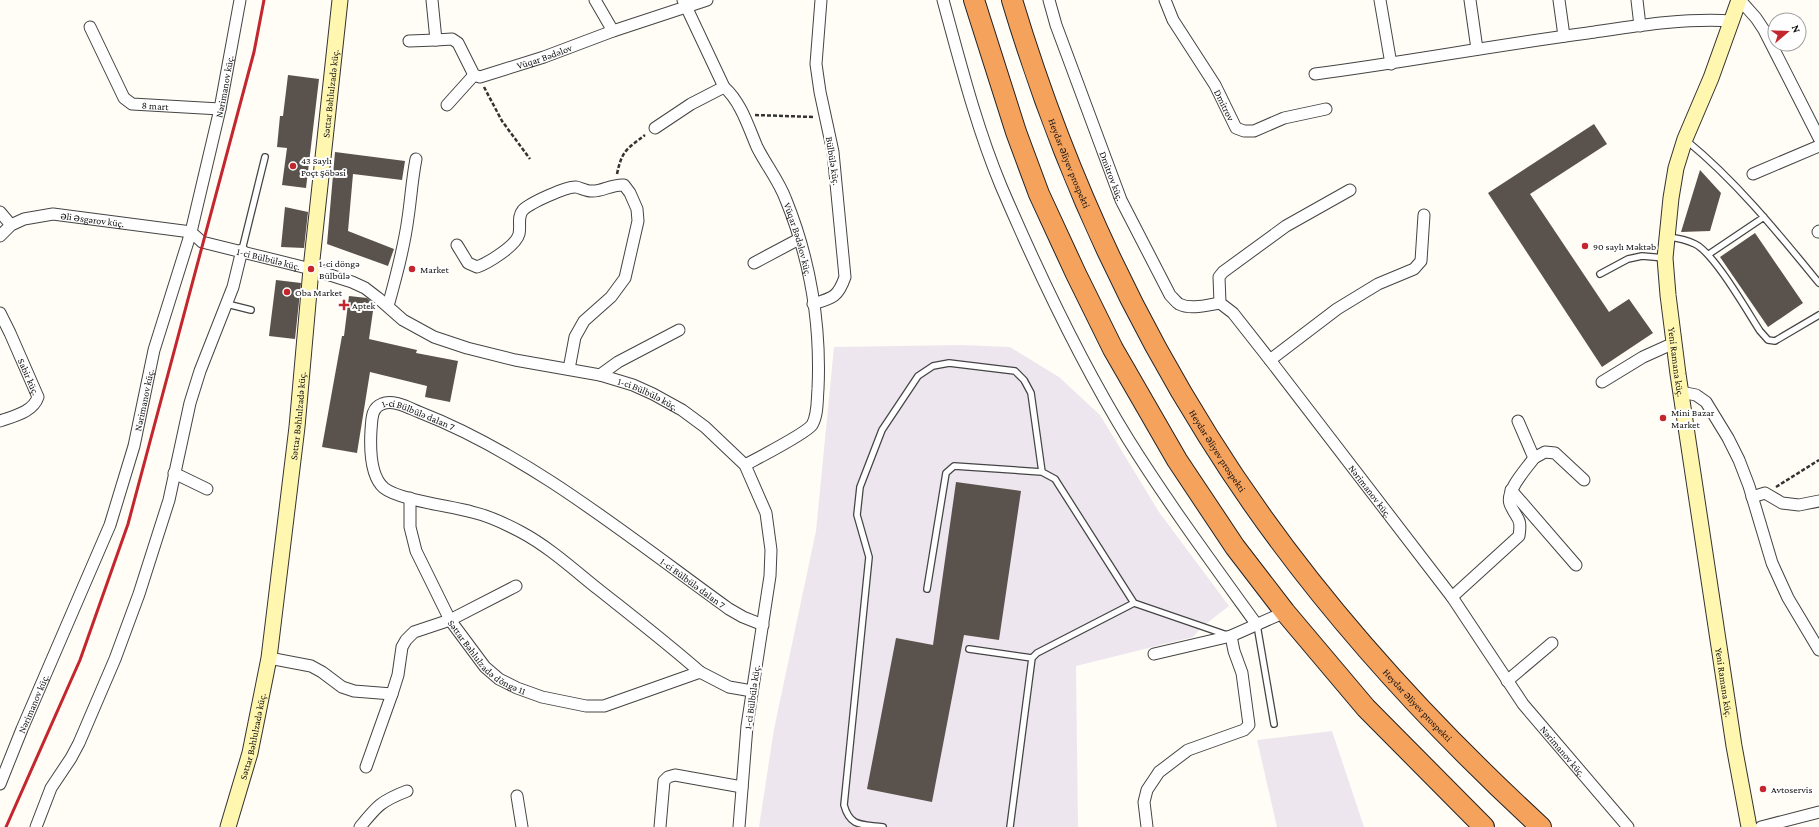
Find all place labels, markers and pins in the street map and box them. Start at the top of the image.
place label: 43 Saylı Poçt Şöbəsi [301,155,346,178]
marker: 43 Saylı Poçt Şöbəsi [288,161,298,171]
marker: 90 saylı Məktəb [1580,241,1590,251]
place label: 90 saylı Məktəb [1593,241,1656,252]
place label: 1-ci döngə Bülbülə [319,258,360,281]
marker: 1-ci döngə Bülbülə [306,264,316,274]
marker: Market [407,264,417,274]
place label: Market [420,264,450,275]
marker: Oba Market [282,287,292,297]
place label: Oba Market [295,287,343,298]
marker: Aptek [339,300,349,310]
place label: Aptek [352,300,376,311]
place label: Mini Bazar Market [1671,407,1715,430]
marker: Mini Bazar Market [1658,413,1668,423]
marker: Avtoservis [1758,784,1768,794]
place label: Avtoservis [1771,784,1812,795]

